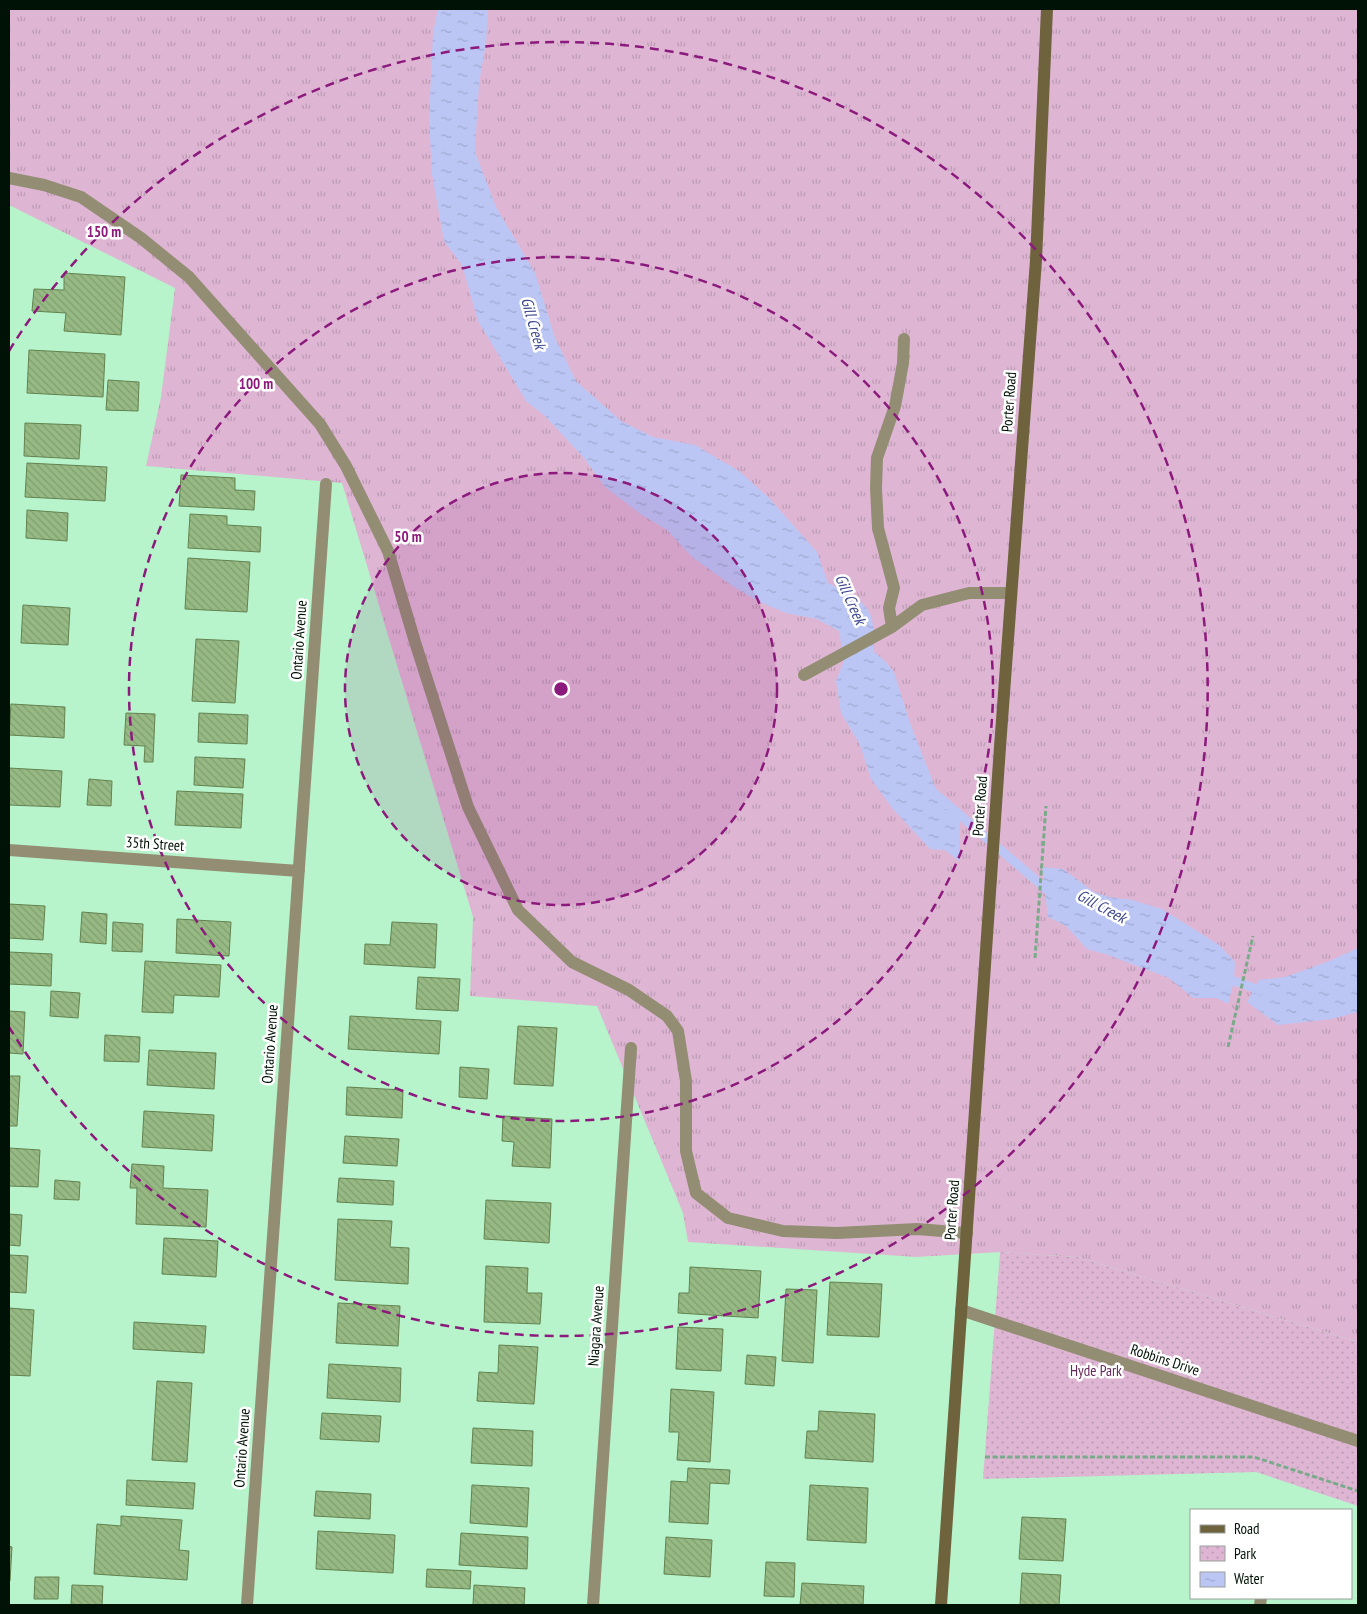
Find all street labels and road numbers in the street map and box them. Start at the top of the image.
street label: Porter Road [997,371,1020,433]
street label: Ontario Avenue [286,600,311,680]
street label: Porter Road [968,775,991,837]
street label: 35th Street [125,832,185,855]
street label: Ontario Avenue [257,1004,282,1084]
street label: Porter Road [940,1179,963,1241]
street label: Niagara Avenue [583,1285,608,1367]
street label: Robbins Drive [1128,1339,1202,1380]
street label: Ontario Avenue [229,1408,254,1488]

